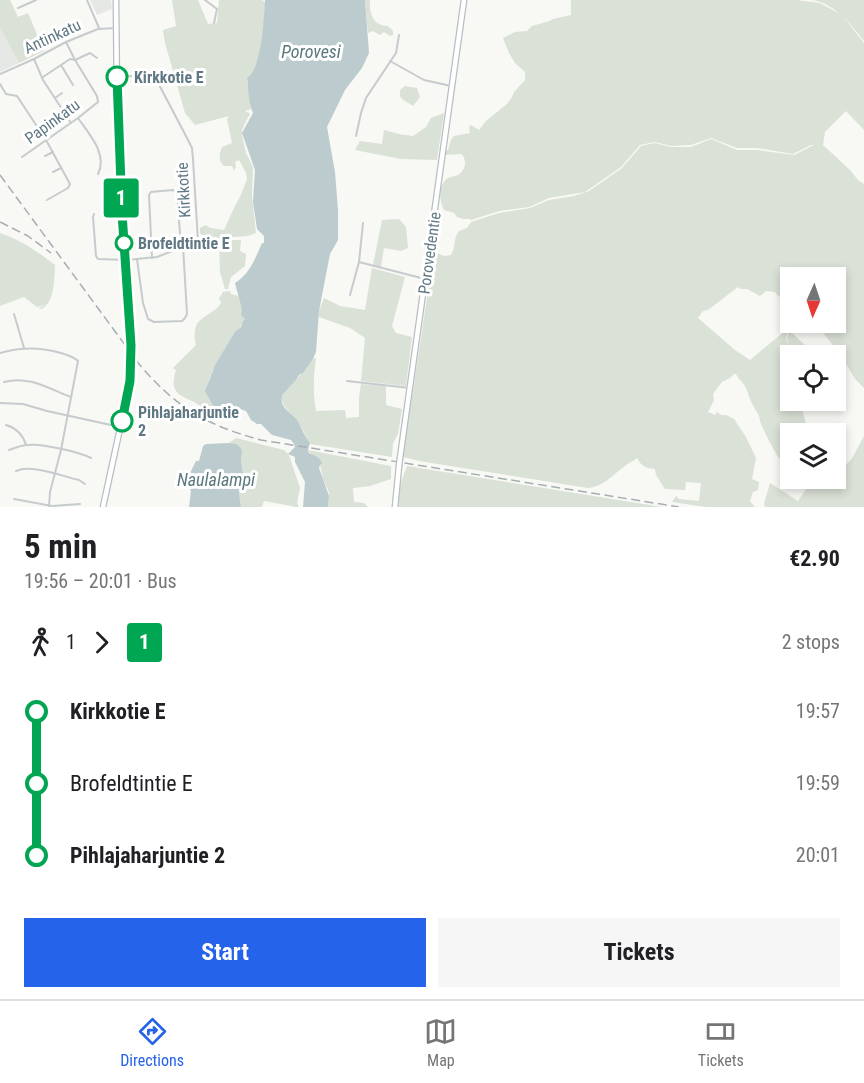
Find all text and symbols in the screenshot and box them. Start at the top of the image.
street label: Antinkatu [21,15,84,58]
water label: Porovesi [281,41,342,62]
marker: Kirkkotie E [106,66,128,88]
place label: Kirkkotie E [134,68,204,87]
street label: Papinkatu [21,95,83,148]
street label: Kirkkotie [173,162,194,218]
line badge: 1 [102,178,140,218]
text: 1 [116,186,126,210]
street label: Porovedentie [414,211,445,295]
marker: Brofeldtintie E [115,234,133,252]
place label: Brofeldtintie E [138,234,230,253]
north arrow [780,267,846,333]
map controls [780,267,846,489]
button: locate [780,345,846,411]
place label: Pihlajaharjuntie 2 [138,403,239,440]
marker: Pihlajaharjuntie 2 [111,410,133,432]
button: layers [780,423,846,489]
water label: Naulalampi [177,469,256,490]
text: 5 min [24,527,97,566]
text: €2.90 [789,546,840,571]
text: 19:56 – 20:01 · Bus [24,569,177,593]
icon: walk [24,626,57,659]
icon: forward [85,626,118,659]
text: 1 [66,630,76,654]
text: 1 [139,630,150,654]
text: 2 stops [782,630,840,654]
text: Kirkkotie E [70,699,166,724]
text: 19:57 [796,699,840,723]
text: Brofeldtintie E [70,771,193,796]
text: 19:59 [796,771,840,795]
text: Pihlajaharjuntie 2 [70,843,225,868]
text: 20:01 [796,843,840,867]
button: Start [24,918,426,987]
button: Tickets [438,918,840,987]
tab: Directions [120,1015,184,1070]
tab: Map [424,1015,457,1070]
tab: Tickets [698,1015,744,1070]

